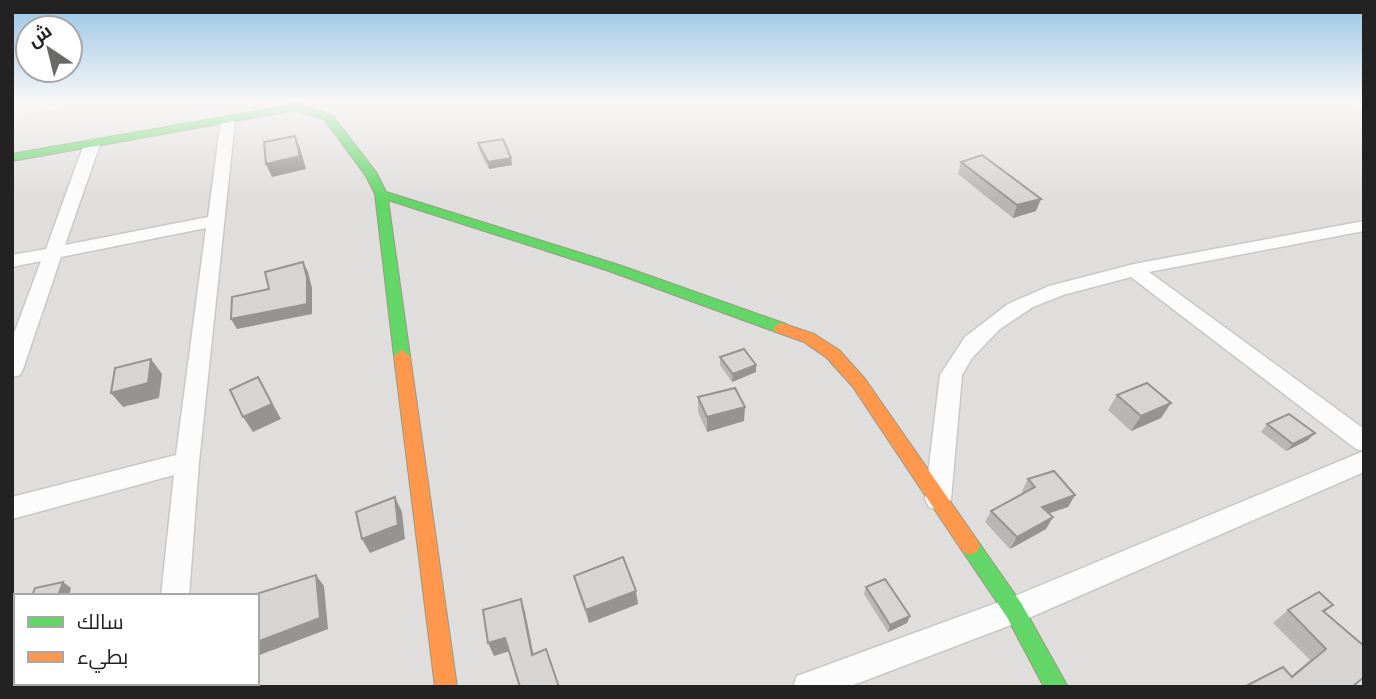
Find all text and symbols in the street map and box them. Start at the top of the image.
north arrow [14,14,84,84]
text: ش [22,18,56,52]
legend [14,594,259,685]
text: سالك [77,608,124,633]
text: بطيء [77,643,128,673]

